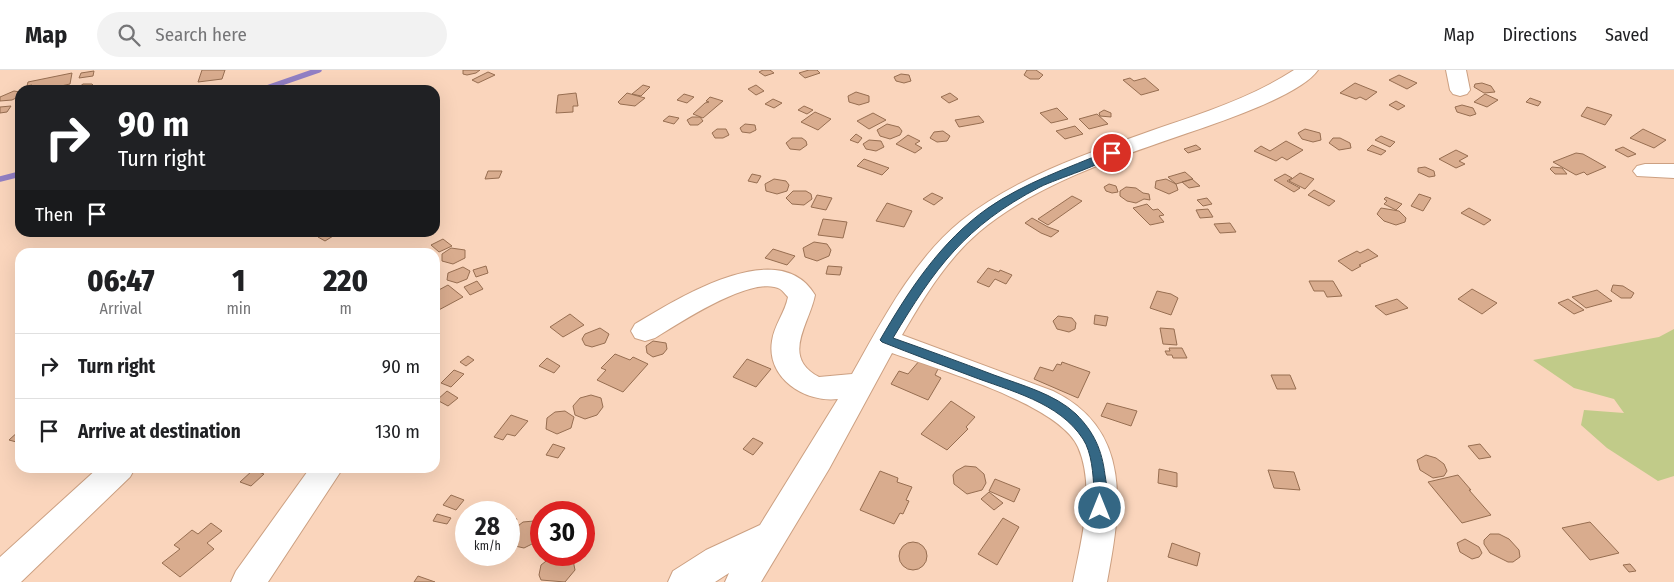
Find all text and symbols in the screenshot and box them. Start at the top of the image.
search box [97,12,447,57]
text: Map [25,21,67,49]
icon: search [115,21,143,49]
text: Search here [155,23,247,46]
text: Map [1443,24,1475,46]
text: Directions [1503,24,1577,46]
text: Saved [1605,24,1649,46]
text: 90 m [118,103,189,145]
icon: right [35,105,100,170]
pin [1091,132,1133,174]
icon: arrive [1098,139,1126,167]
text: Turn right [118,145,206,172]
icon: arrive [83,200,111,228]
text: Then [35,203,73,226]
text: 06:47 [87,263,154,299]
text: 1 [232,263,245,299]
text: 220 [323,263,368,299]
text: Arrival [100,299,142,318]
text: min [226,299,251,318]
text: m [339,299,352,318]
icon: right [35,352,63,380]
text: Turn right [78,355,155,378]
text: 90 m [382,355,420,378]
icon: arrive [35,417,63,445]
text: Arrive at destination [78,420,241,443]
text: 130 m [375,420,420,443]
position arrow [1073,481,1125,533]
speed limit sign: 30 [530,501,595,566]
text: 28 [475,512,500,542]
text: km/h [474,539,501,553]

